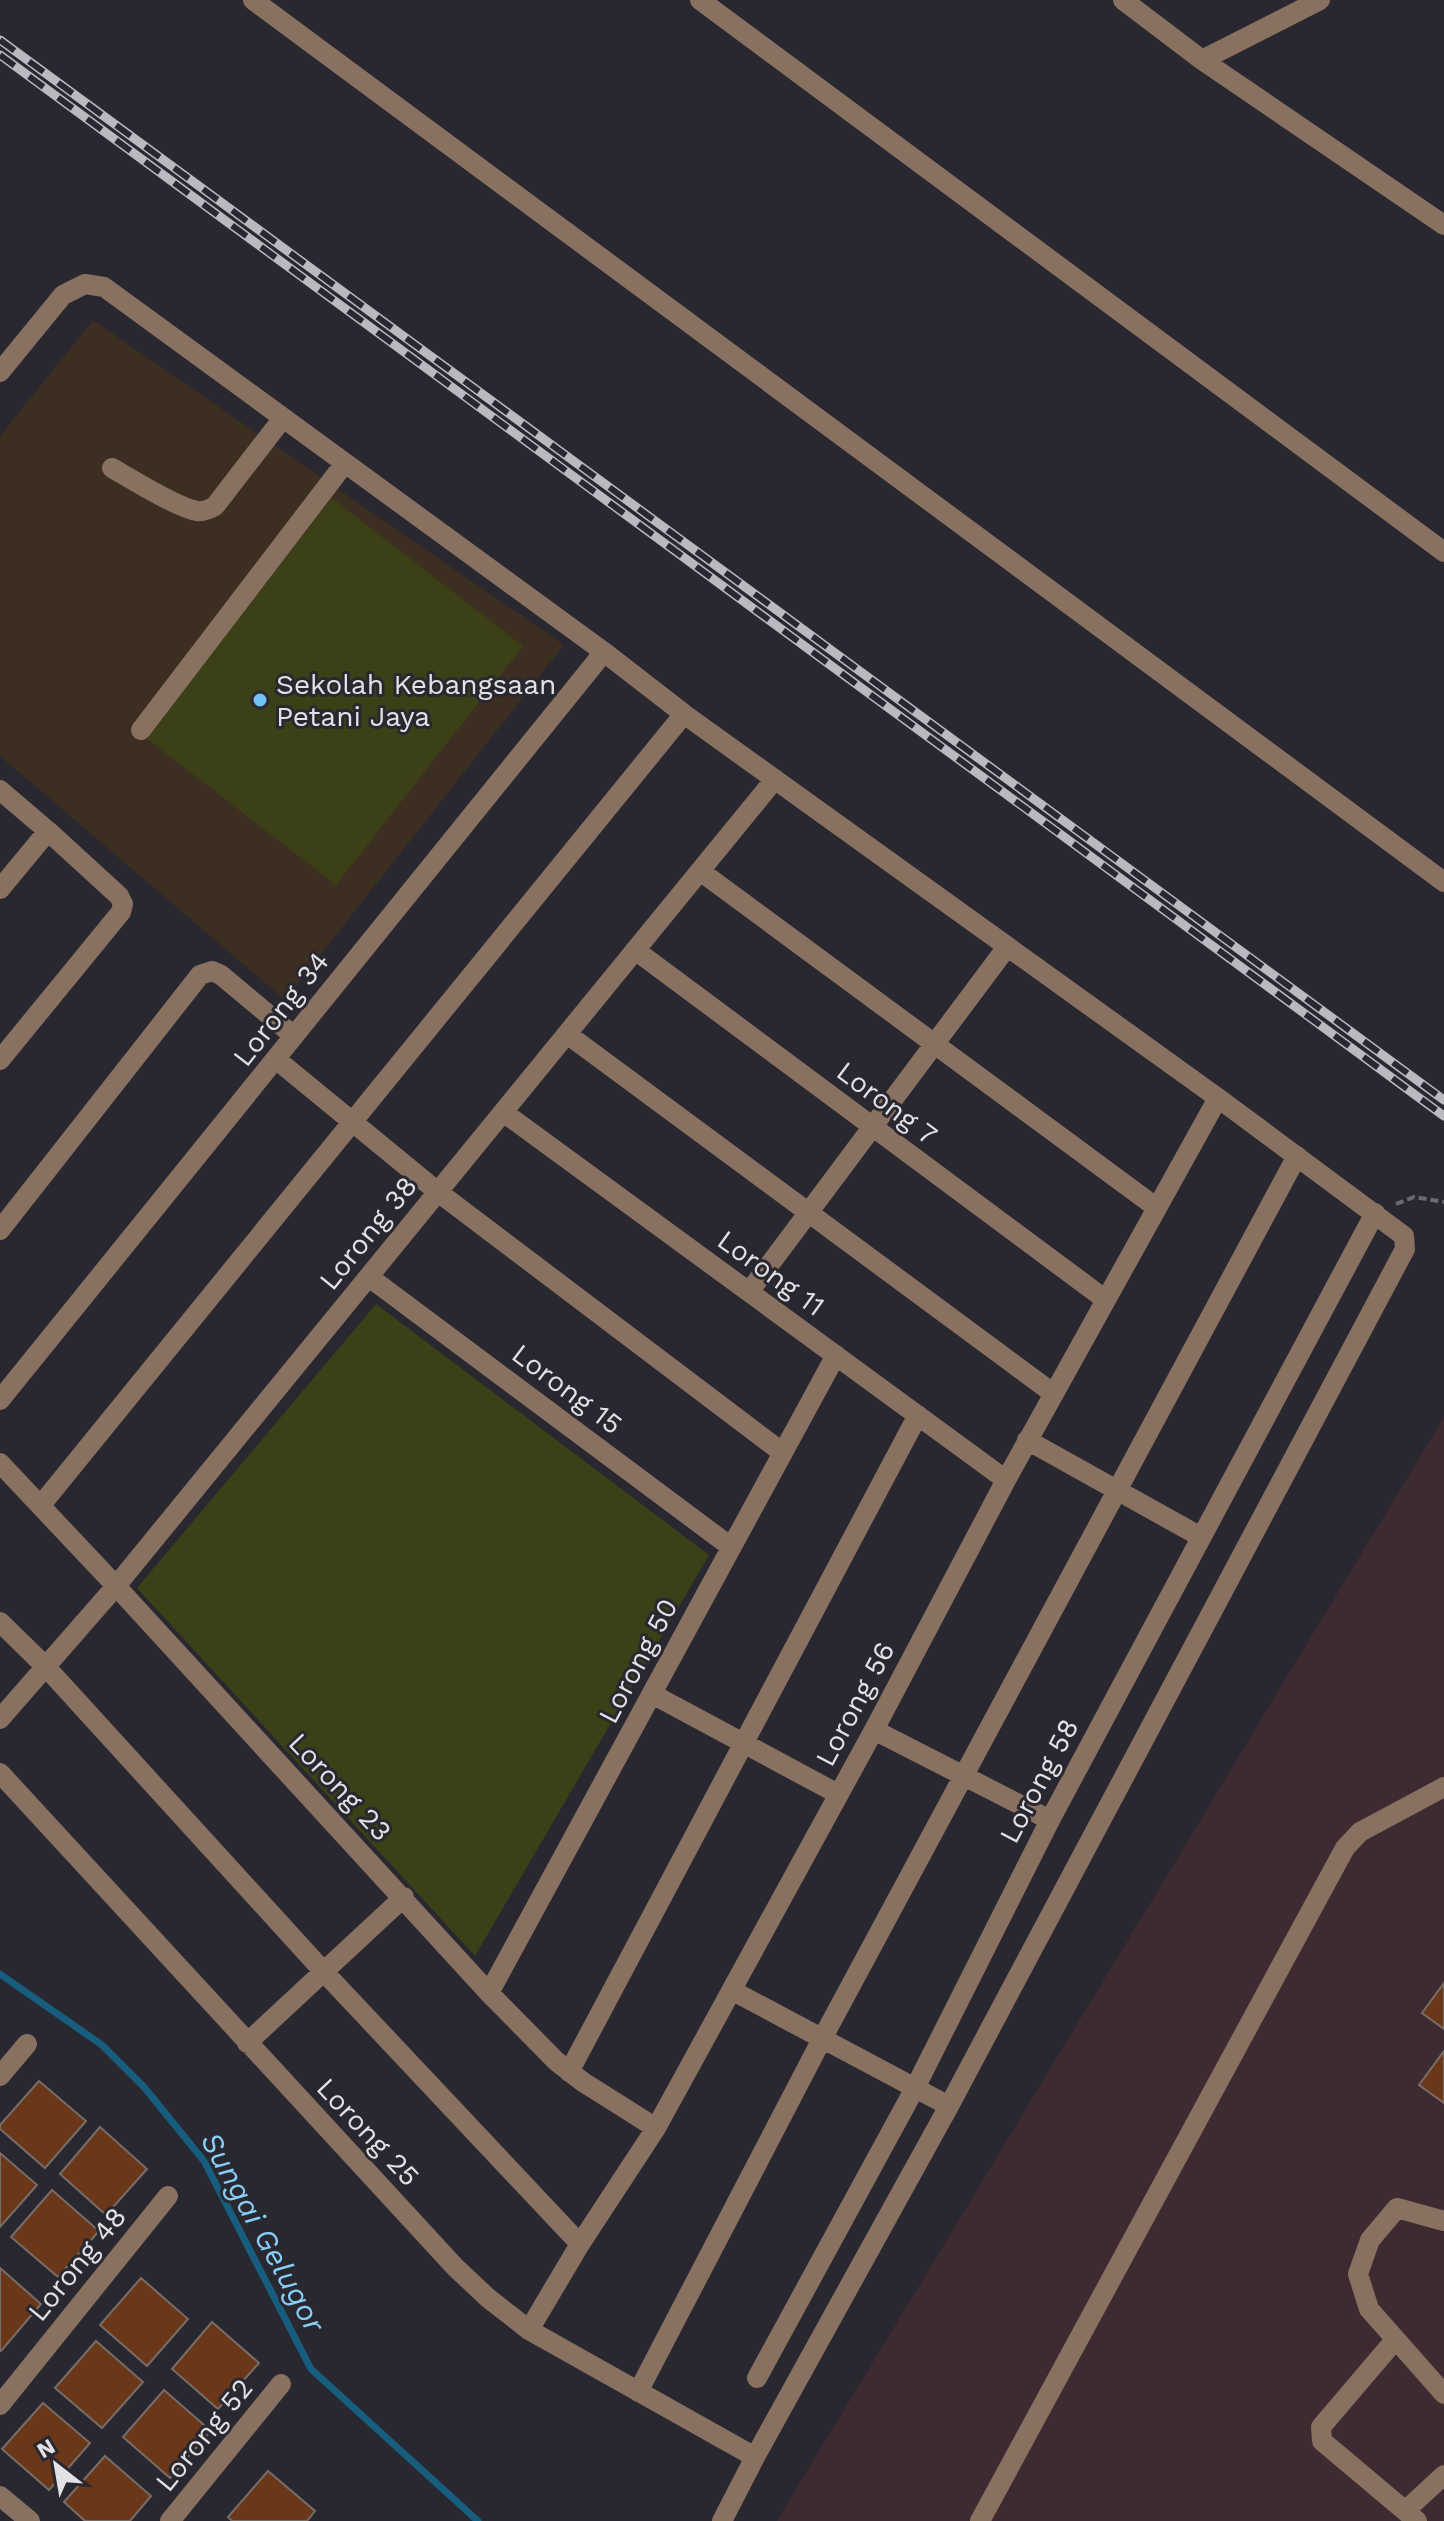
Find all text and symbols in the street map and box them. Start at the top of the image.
place label: Sekolah Kebangsaan Petani Jaya [276,668,556,733]
marker: Sekolah Kebangsaan Petani Jaya [251,691,269,709]
street label: Lorong 34 [226,945,336,1073]
street label: Lorong 7 [830,1055,944,1151]
street label: Lorong 38 [312,1170,424,1296]
street label: Lorong 11 [711,1223,831,1323]
street label: Lorong 15 [505,1337,629,1441]
street label: Lorong 50 [591,1593,685,1729]
street label: Lorong 56 [809,1636,901,1772]
street label: Lorong 58 [992,1713,1086,1849]
street label: Lorong 23 [282,1726,398,1848]
street label: Lorong 25 [310,2071,426,2193]
water label: Sungai Gelugor [194,2126,333,2339]
street label: Lorong 48 [21,2200,133,2328]
street label: Lorong 52 [149,2372,259,2498]
north arrow [16,2425,96,2505]
text: N [33,2433,59,2463]

